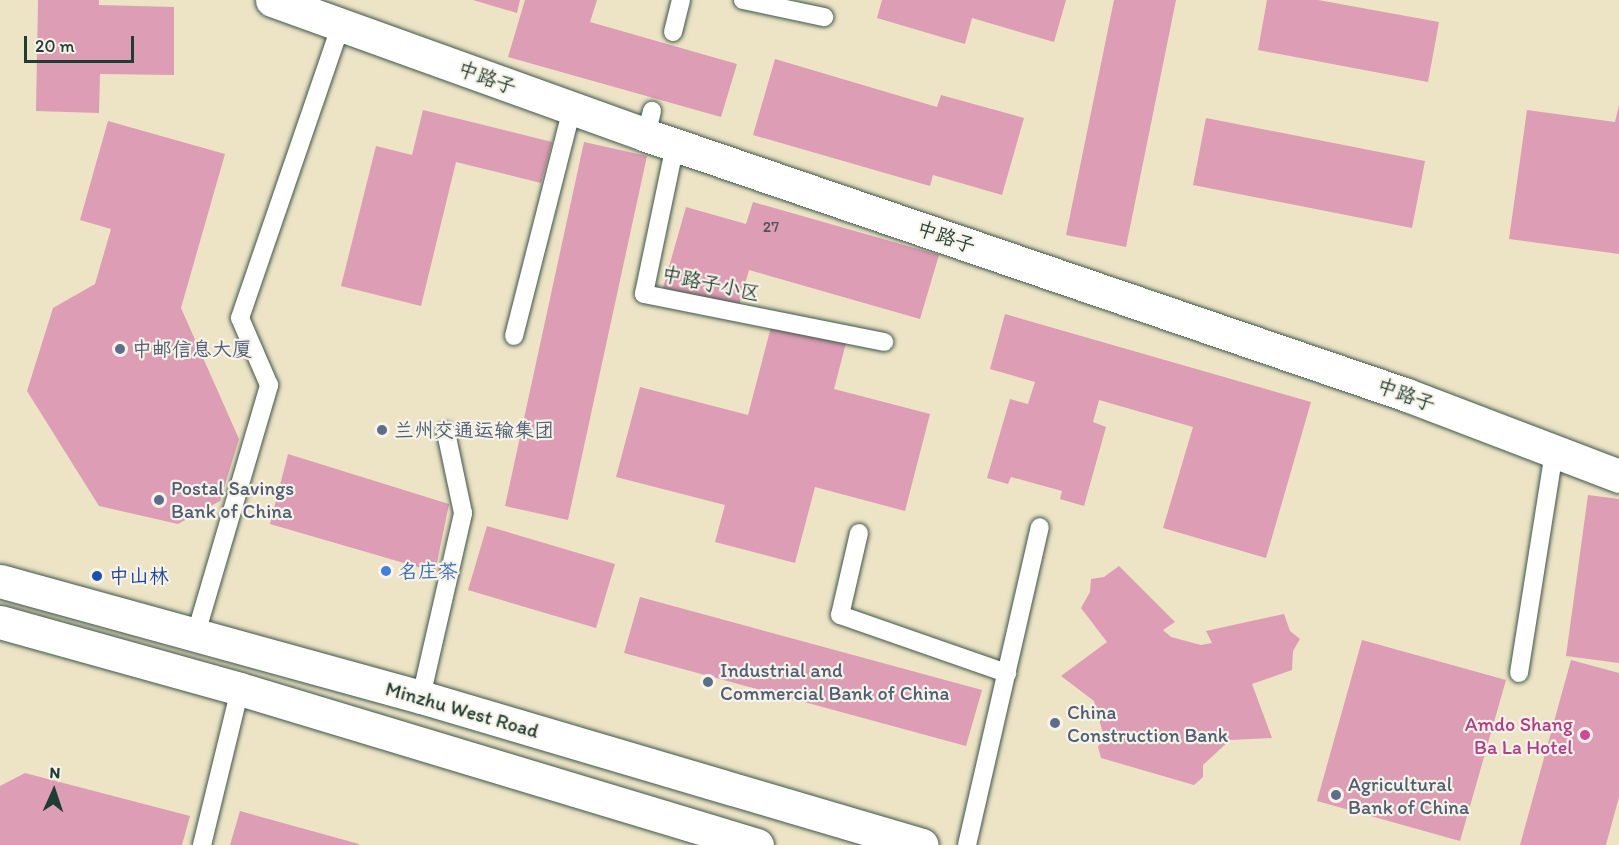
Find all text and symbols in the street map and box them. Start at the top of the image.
scale bar [27,24,136,62]
text: 20 m [35,35,75,57]
street label: 中路子 [455,56,519,100]
street label: 中路子 [914,216,978,258]
house number: 27 [763,217,779,237]
street label: 中路子小区 [660,262,762,306]
place label: 中邮信息大厦 [132,337,252,361]
marker: 中邮信息大厦 [113,342,127,356]
street label: 中路子 [1374,373,1438,417]
place label: 兰州交通运输集团 [394,418,554,442]
marker: 兰州交通运输集团 [375,423,389,437]
place label: Postal Savings Bank of China [171,476,294,523]
marker: Postal Savings Bank of China [152,493,166,507]
place label: 名庄茶 [398,559,458,583]
place label: 中山林 [109,564,169,588]
marker: 名庄茶 [379,564,393,578]
marker: 中山林 [90,569,104,583]
place label: Industrial and Commercial Bank of China [720,658,949,705]
marker: Industrial and Commercial Bank of China [701,675,715,689]
street label: Minzhu West Road [383,677,541,743]
place label: China Construction Bank [1067,700,1229,747]
place label: Amdo Shang Ba La Hotel [1465,712,1573,759]
marker: China Construction Bank [1048,716,1062,730]
marker: Amdo Shang Ba La Hotel [1578,728,1592,742]
north arrow [24,761,84,821]
text: N [49,763,61,782]
place label: Agricultural Bank of China [1348,772,1469,819]
marker: Agricultural Bank of China [1329,788,1343,802]

